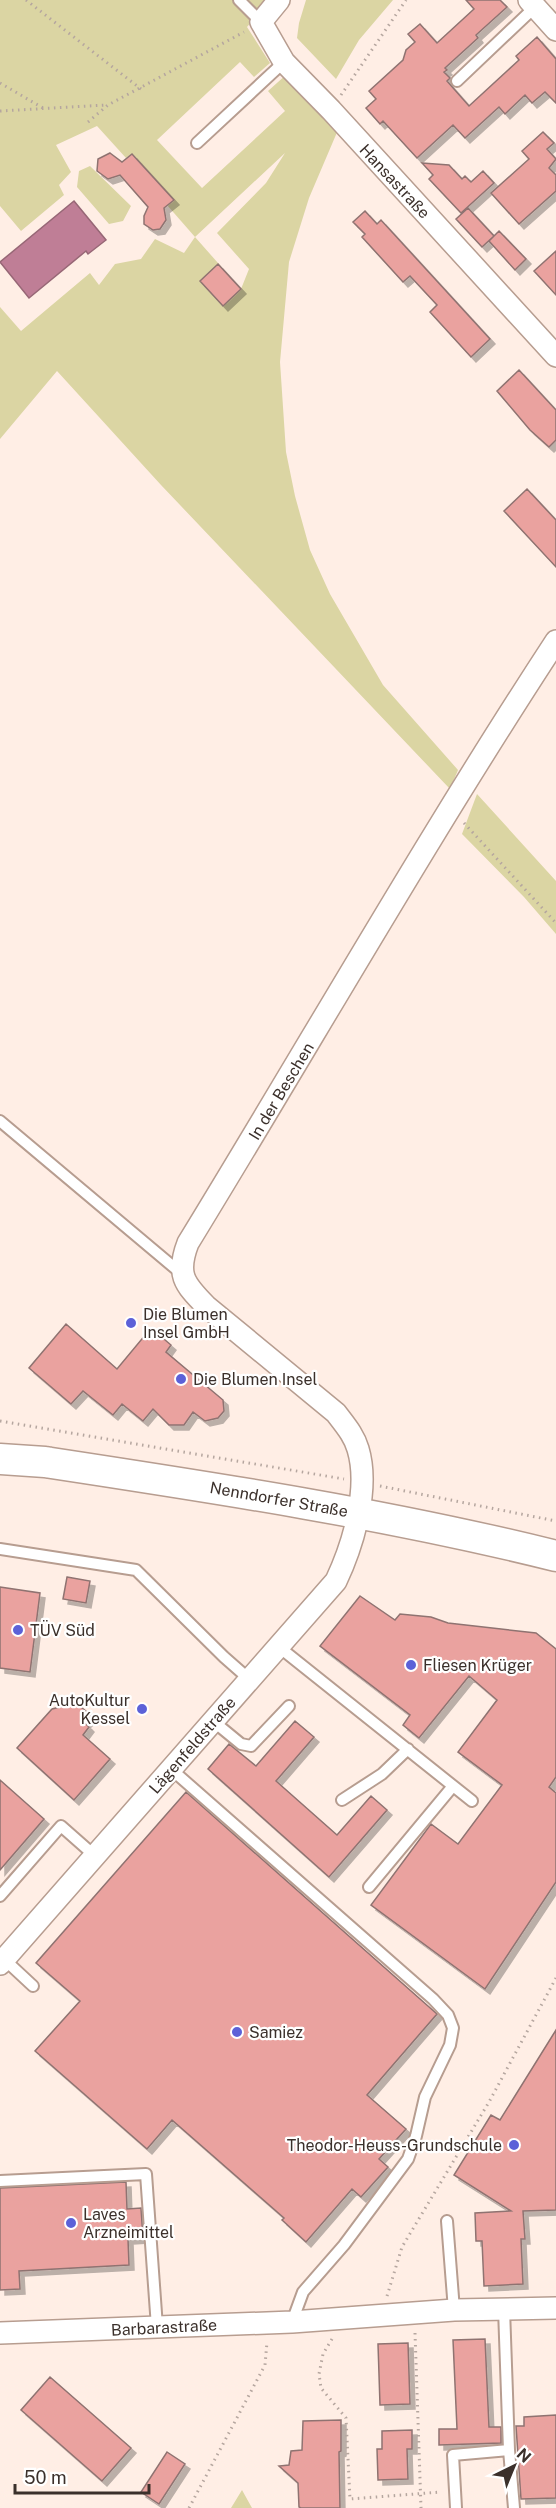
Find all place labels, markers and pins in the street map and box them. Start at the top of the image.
place label: Die Blumen Insel GmbH [143,1305,230,1342]
marker: Die Blumen Insel GmbH [124,1316,138,1330]
place label: Die Blumen Insel [193,1370,317,1389]
marker: Die Blumen Insel [174,1372,188,1386]
place label: TÜV Süd [30,1620,95,1640]
marker: TÜV Süd [11,1623,25,1637]
place label: Fliesen Krüger [423,1656,532,1675]
marker: Fliesen Krüger [404,1658,418,1672]
place label: AutoKultur Kessel [49,1691,130,1728]
marker: AutoKultur Kessel [135,1702,149,1716]
place label: Samiez [249,2023,303,2042]
marker: Samiez [230,2025,244,2039]
place label: Theodor-Heuss-Grundschule [287,2136,502,2155]
marker: Theodor-Heuss-Grundschule [507,2138,521,2152]
place label: Laves Arzneimittel [83,2205,174,2242]
marker: Laves Arzneimittel [64,2216,78,2230]

